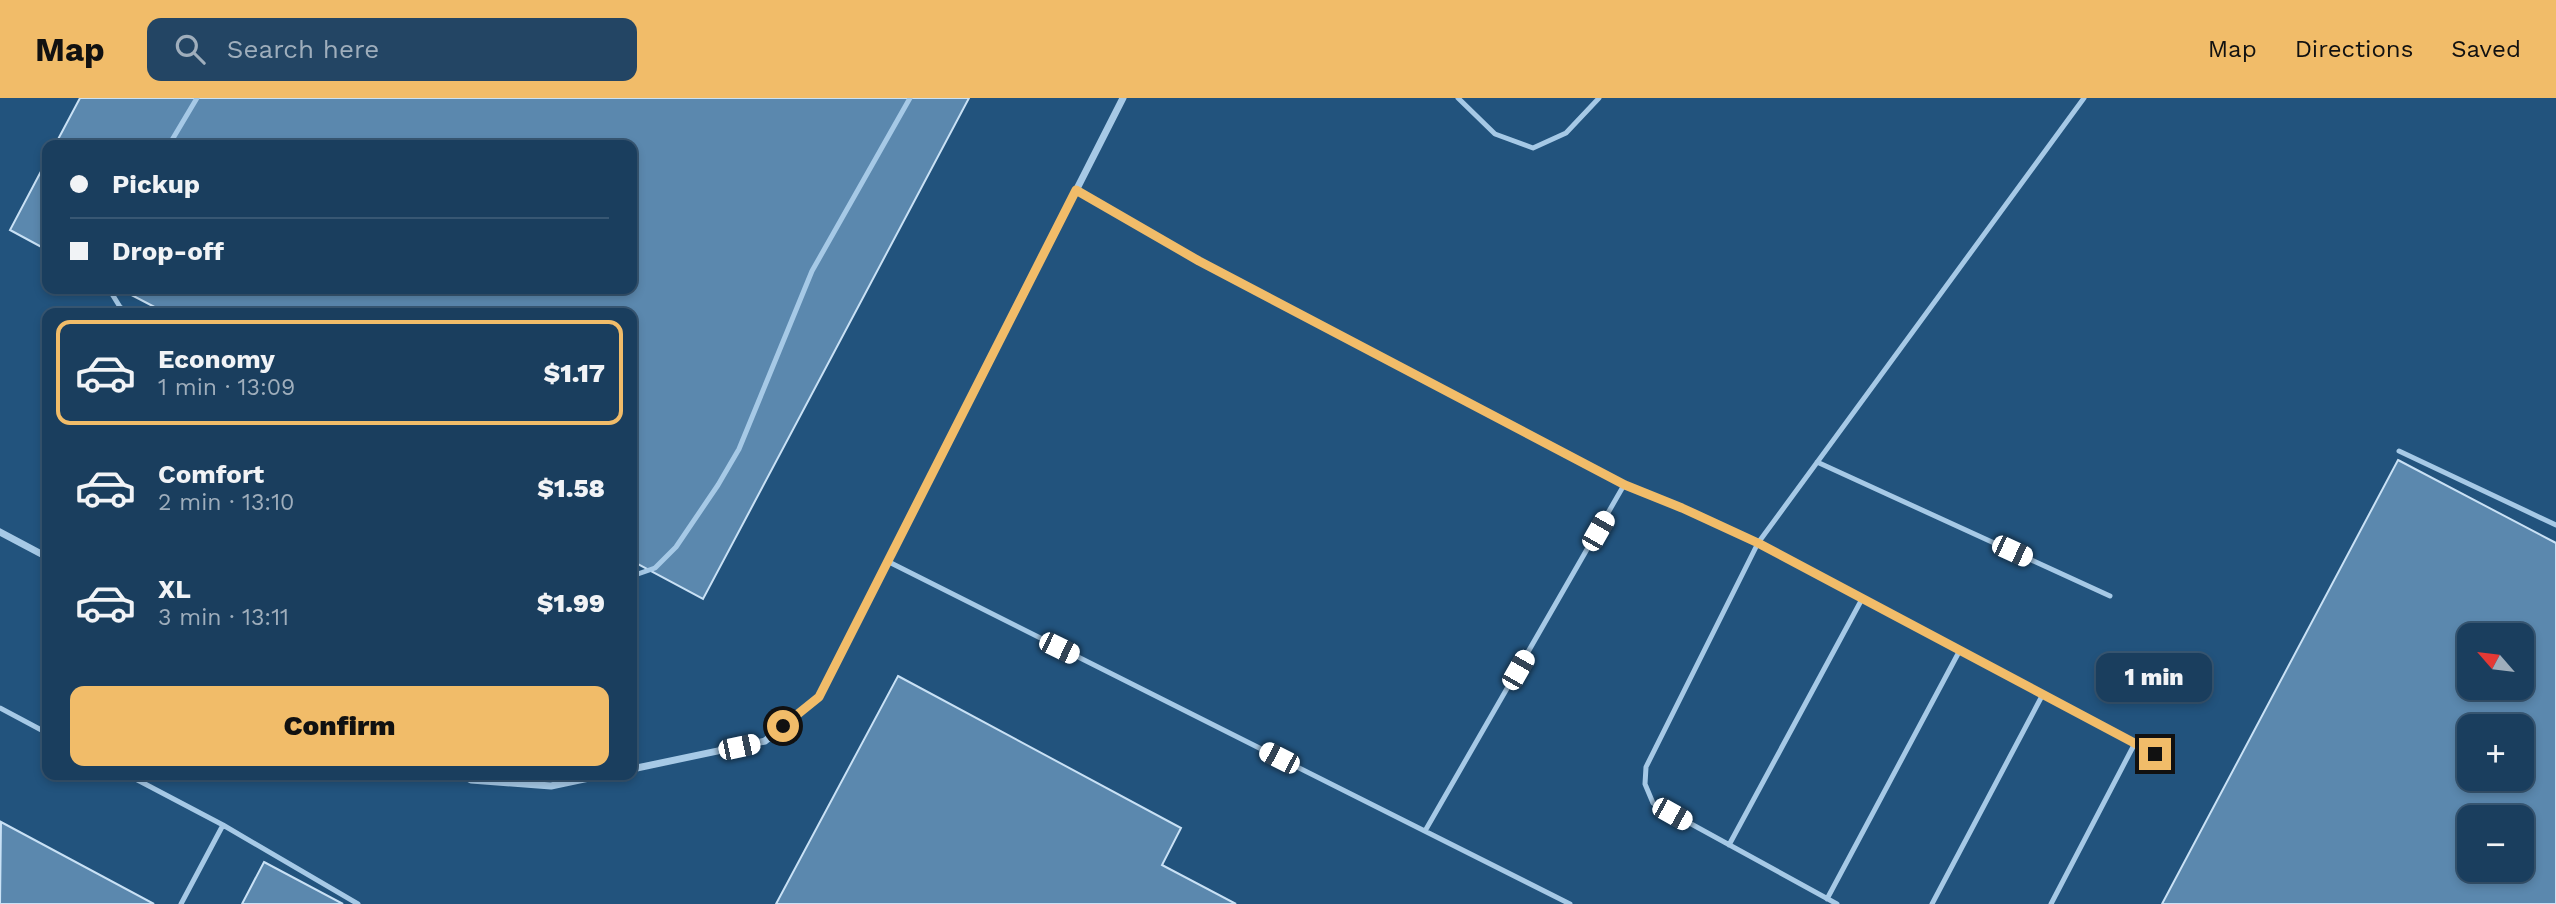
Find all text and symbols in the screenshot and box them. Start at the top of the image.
search box [147,18,637,81]
text: Map [35,30,105,69]
icon: search [171,30,209,68]
text: Search here [227,34,379,64]
text: Map [2208,35,2257,63]
text: Directions [2295,35,2413,63]
text: Saved [2451,35,2521,63]
text: Pickup [112,169,200,199]
text: Drop-off [112,236,224,266]
icon: car [74,341,137,404]
text: Economy [158,344,275,374]
text: $1.17 [543,358,605,388]
text: 1 min · 13:09 [158,374,295,401]
icon: car [74,456,137,519]
text: Comfort [158,459,264,489]
text: $1.58 [537,473,605,503]
text: 2 min · 13:10 [158,489,294,516]
car [1579,508,1618,554]
car [1989,533,2036,569]
icon: car [74,571,137,634]
text: XL [158,574,191,604]
text: $1.99 [537,588,605,618]
text: 3 min · 13:11 [158,604,289,631]
north arrow [2457,623,2534,700]
map controls [2457,623,2534,882]
car [1036,629,1083,667]
car [1499,647,1538,693]
callout: 1 min [2097,652,2213,702]
text: 1 min [2124,664,2184,691]
button: Confirm [70,686,609,766]
route start [767,710,799,742]
button: + [2457,714,2534,791]
car [717,732,762,762]
route end [2139,738,2171,770]
car [1256,739,1303,777]
car [1649,795,1696,833]
button: − [2457,805,2534,882]

